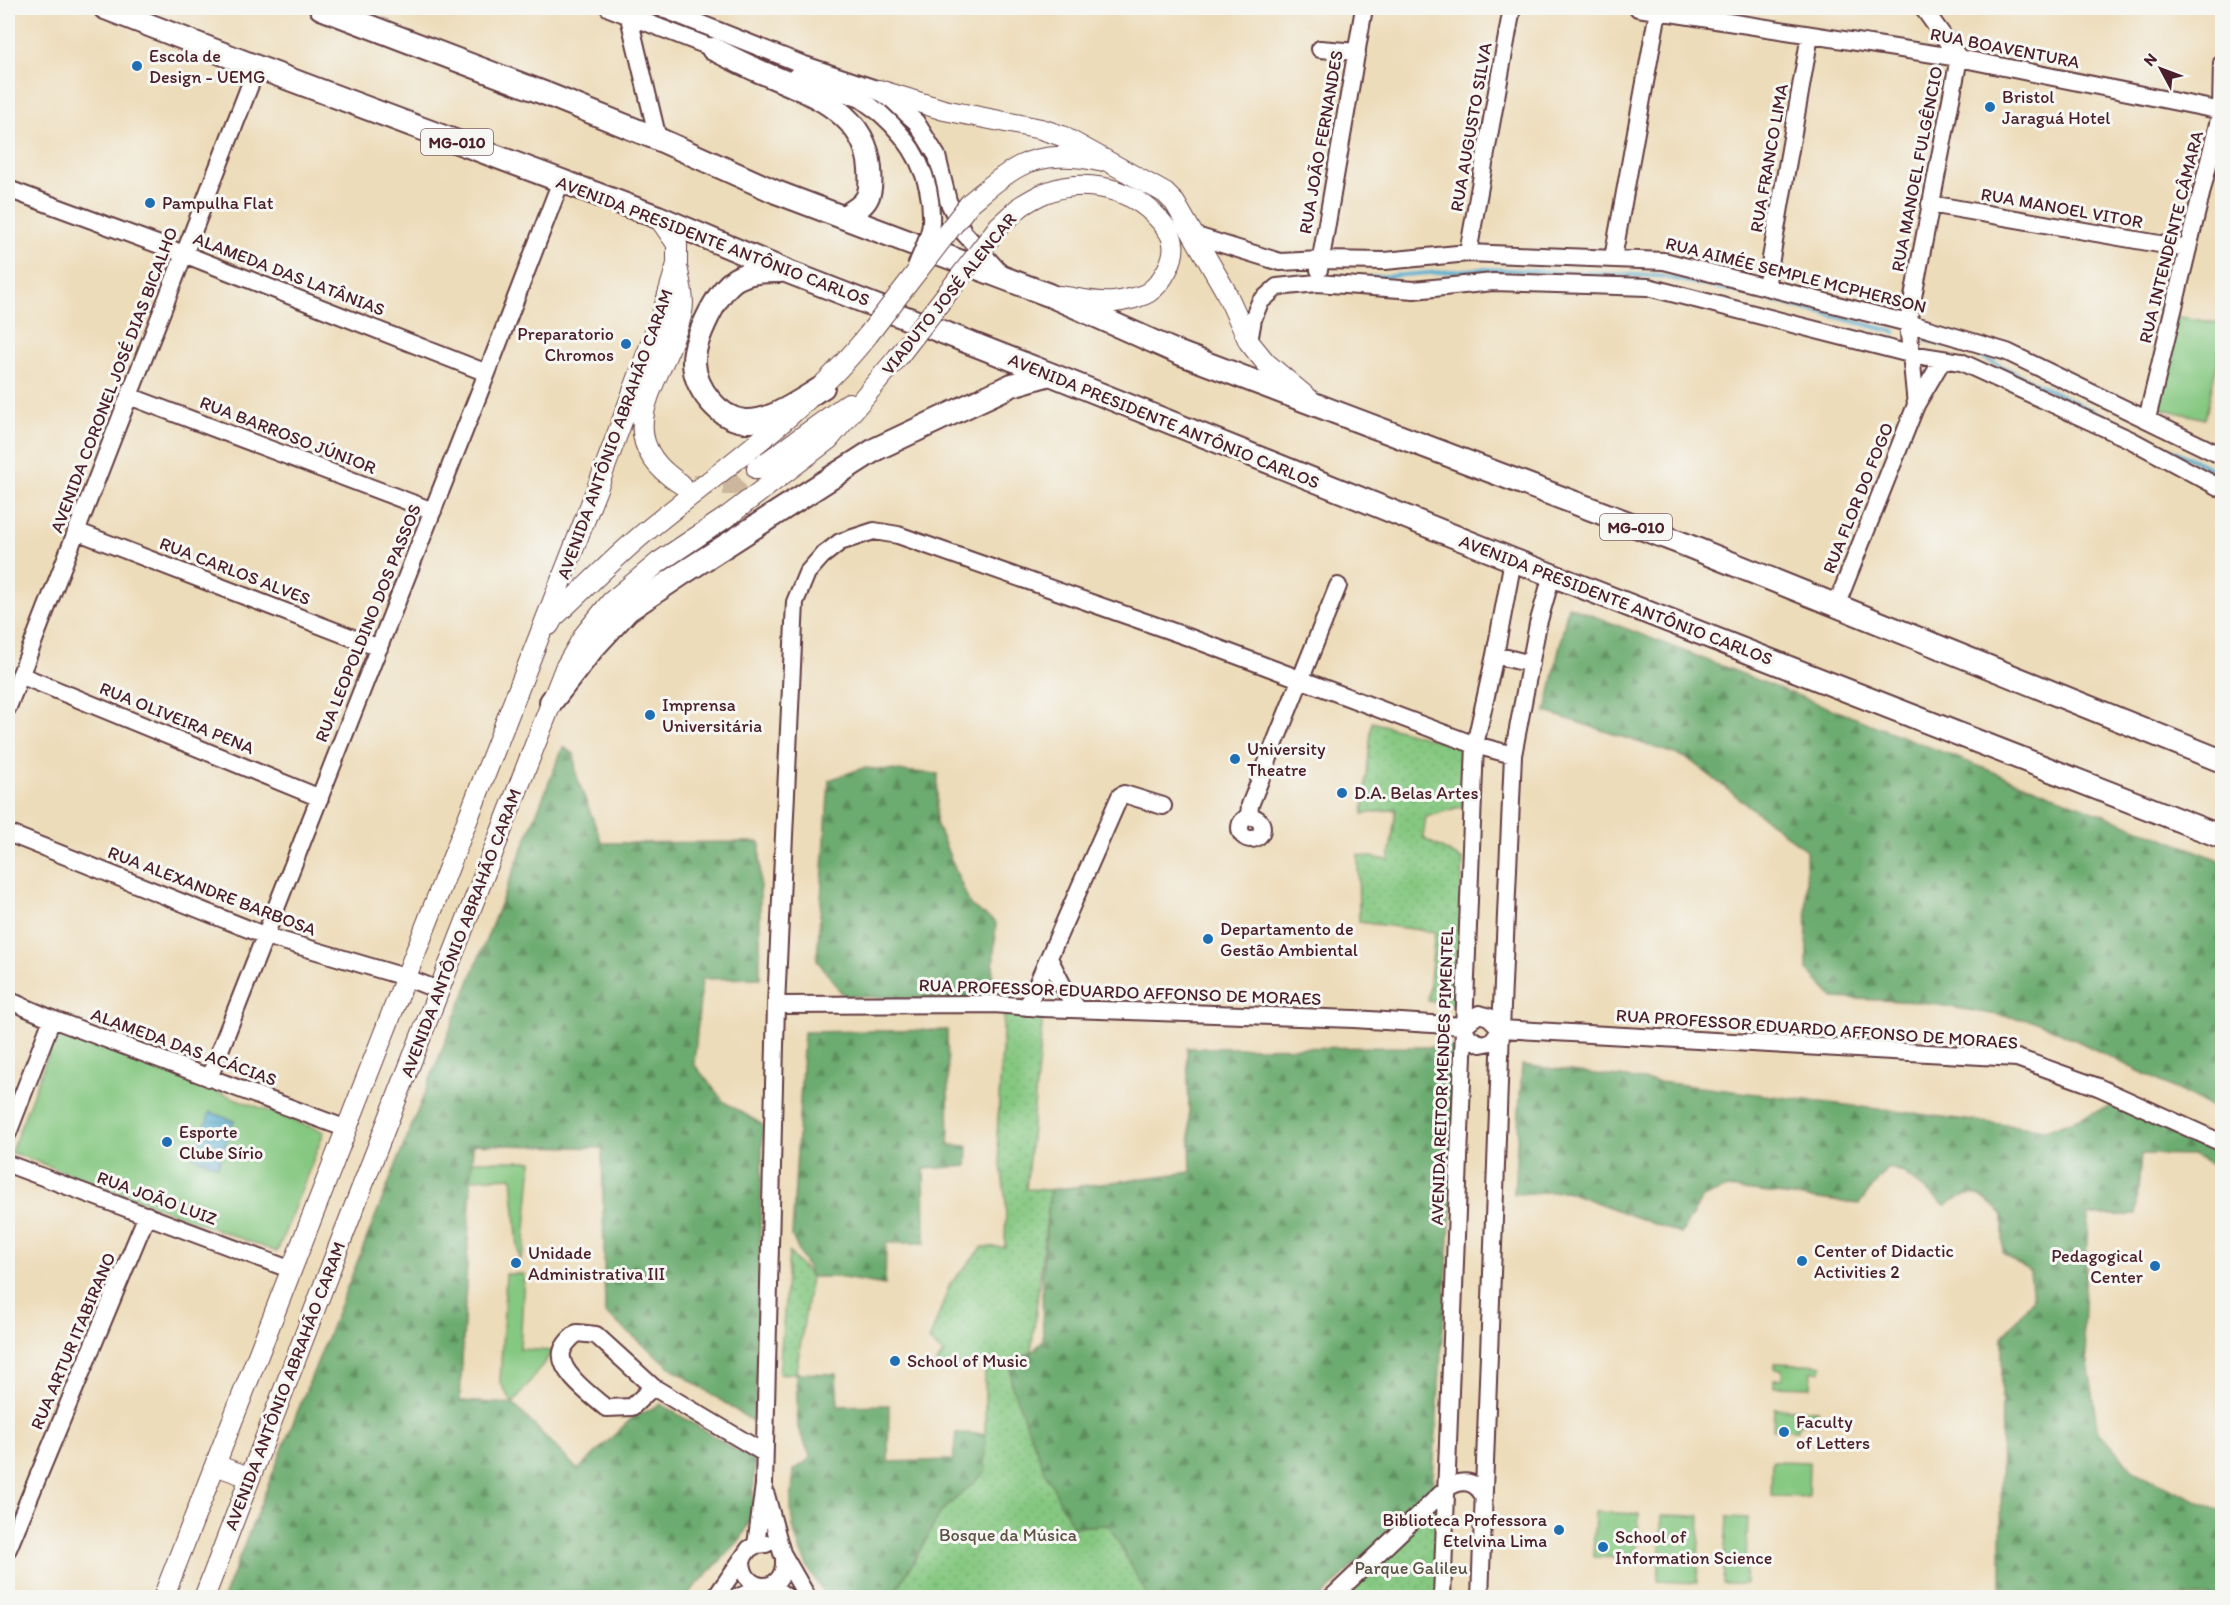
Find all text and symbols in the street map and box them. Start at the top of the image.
street label: RUA BOAVENTURA [1928,23,2082,73]
north arrow [2131,39,2191,99]
street label: RUA AUGUSTO SILVA [1445,40,1497,213]
place label: Escola de Design - UEMG [149,45,265,88]
street label: RUA JOÃO FERNANDES [1294,48,1348,236]
text: N [2139,49,2161,70]
marker: Escola de Design - UEMG [130,59,144,73]
street label: RUA MANOEL FULGÊNCIO [1886,64,1948,274]
street label: RUA FRANCO LIMA [1745,81,1793,234]
place label: Bristol Jaraguá Hotel [2002,86,2110,129]
marker: Bristol Jaraguá Hotel [1983,100,1997,114]
street label: RUA INTENDENTE CÂMARA [2134,128,2208,346]
road number: MG-010 [421,129,493,155]
street label: AVENIDA PRESIDENTE ANTÔNIO CARLOS [553,171,873,311]
street label: RUA MANOEL VITOR [1979,183,2145,233]
place label: Pampulha Flat [162,192,274,214]
marker: Pampulha Flat [143,196,157,210]
street label: VIADUTO JOSÉ ALENCAR [877,209,1021,379]
street label: AVENIDA CORONEL JOSÉ DIAS BICALHO [45,224,183,536]
street label: ALAMEDA DAS LATÂNIAS [190,227,388,321]
street label: RUA AIMÉE SEMPLE MCPHERSON [1663,232,1929,318]
street label: AVENIDA ANTÔNIO ABRAHÃO CARAM [552,286,678,582]
place label: Preparatorio Chromos [517,323,614,366]
marker: Preparatorio Chromos [619,337,633,351]
street label: AVENIDA PRESIDENTE ANTÔNIO CARLOS [1005,348,1323,494]
street label: RUA BARROSO JÚNIOR [197,391,379,479]
street label: RUA FLOR DO FOGO [1818,419,1898,577]
street label: RUA LEOPOLDINO DOS PASSOS [310,501,426,745]
road number: MG-010 [1600,514,1672,540]
street label: AVENIDA PRESIDENTE ANTÔNIO CARLOS [1456,530,1776,670]
street label: RUA CARLOS ALVES [156,532,314,610]
street label: RUA OLIVEIRA PENA [96,677,258,759]
place label: Imprensa Universitária [662,694,762,737]
marker: Imprensa Universitária [643,708,657,722]
place label: University Theatre [1247,738,1326,781]
marker: University Theatre [1228,752,1242,766]
place label: D.A. Belas Artes [1354,782,1478,804]
street label: AVENIDA ANTÔNIO ABRAHÃO CARAM [396,786,526,1080]
marker: D.A. Belas Artes [1335,786,1349,800]
street label: RUA ALEXANDRE BARBOSA [105,841,320,941]
place label: Departamento de Gestão Ambiental [1220,918,1358,961]
street label: AVENIDA REITOR MENDES PIMENTEL [1426,926,1458,1226]
marker: Departamento de Gestão Ambiental [1201,932,1215,946]
street label: RUA PROFESSOR EDUARDO AFFONSO DE MORAES [918,974,1322,1010]
street label: ALAMEDA DAS ACÁCIAS [88,1003,280,1091]
street label: RUA PROFESSOR EDUARDO AFFONSO DE MORAES [1615,1004,2019,1054]
place label: Esporte Clube Sírio [179,1121,263,1164]
marker: Esporte Clube Sírio [160,1135,174,1149]
street label: RUA JOÃO LUIZ [94,1166,220,1230]
street label: AVENIDA ANTÔNIO ABRAHÃO CARAM [220,1239,350,1533]
place label: Center of Didactic Activities 2 [1814,1240,1954,1283]
place label: Unidade Administrativa III [528,1242,665,1285]
place label: Pedagogical Center [2051,1245,2144,1288]
street label: RUA ARTUR ITABIRANO [26,1249,120,1433]
marker: Center of Didactic Activities 2 [1795,1254,1809,1268]
marker: Unidade Administrativa III [509,1256,523,1270]
marker: Pedagogical Center [2148,1259,2162,1273]
place label: School of Music [907,1350,1027,1372]
marker: School of Music [888,1354,902,1368]
place label: Faculty of Letters [1796,1411,1870,1454]
marker: Faculty of Letters [1777,1425,1791,1439]
place label: Biblioteca Professora Etelvina Lima [1383,1509,1548,1552]
marker: Biblioteca Professora Etelvina Lima [1552,1523,1566,1537]
park label: Bosque da Música [939,1524,1078,1546]
place label: School of Information Science [1615,1526,1772,1569]
marker: School of Information Science [1596,1540,1610,1554]
park label: Parque Galileu [1354,1557,1468,1579]

